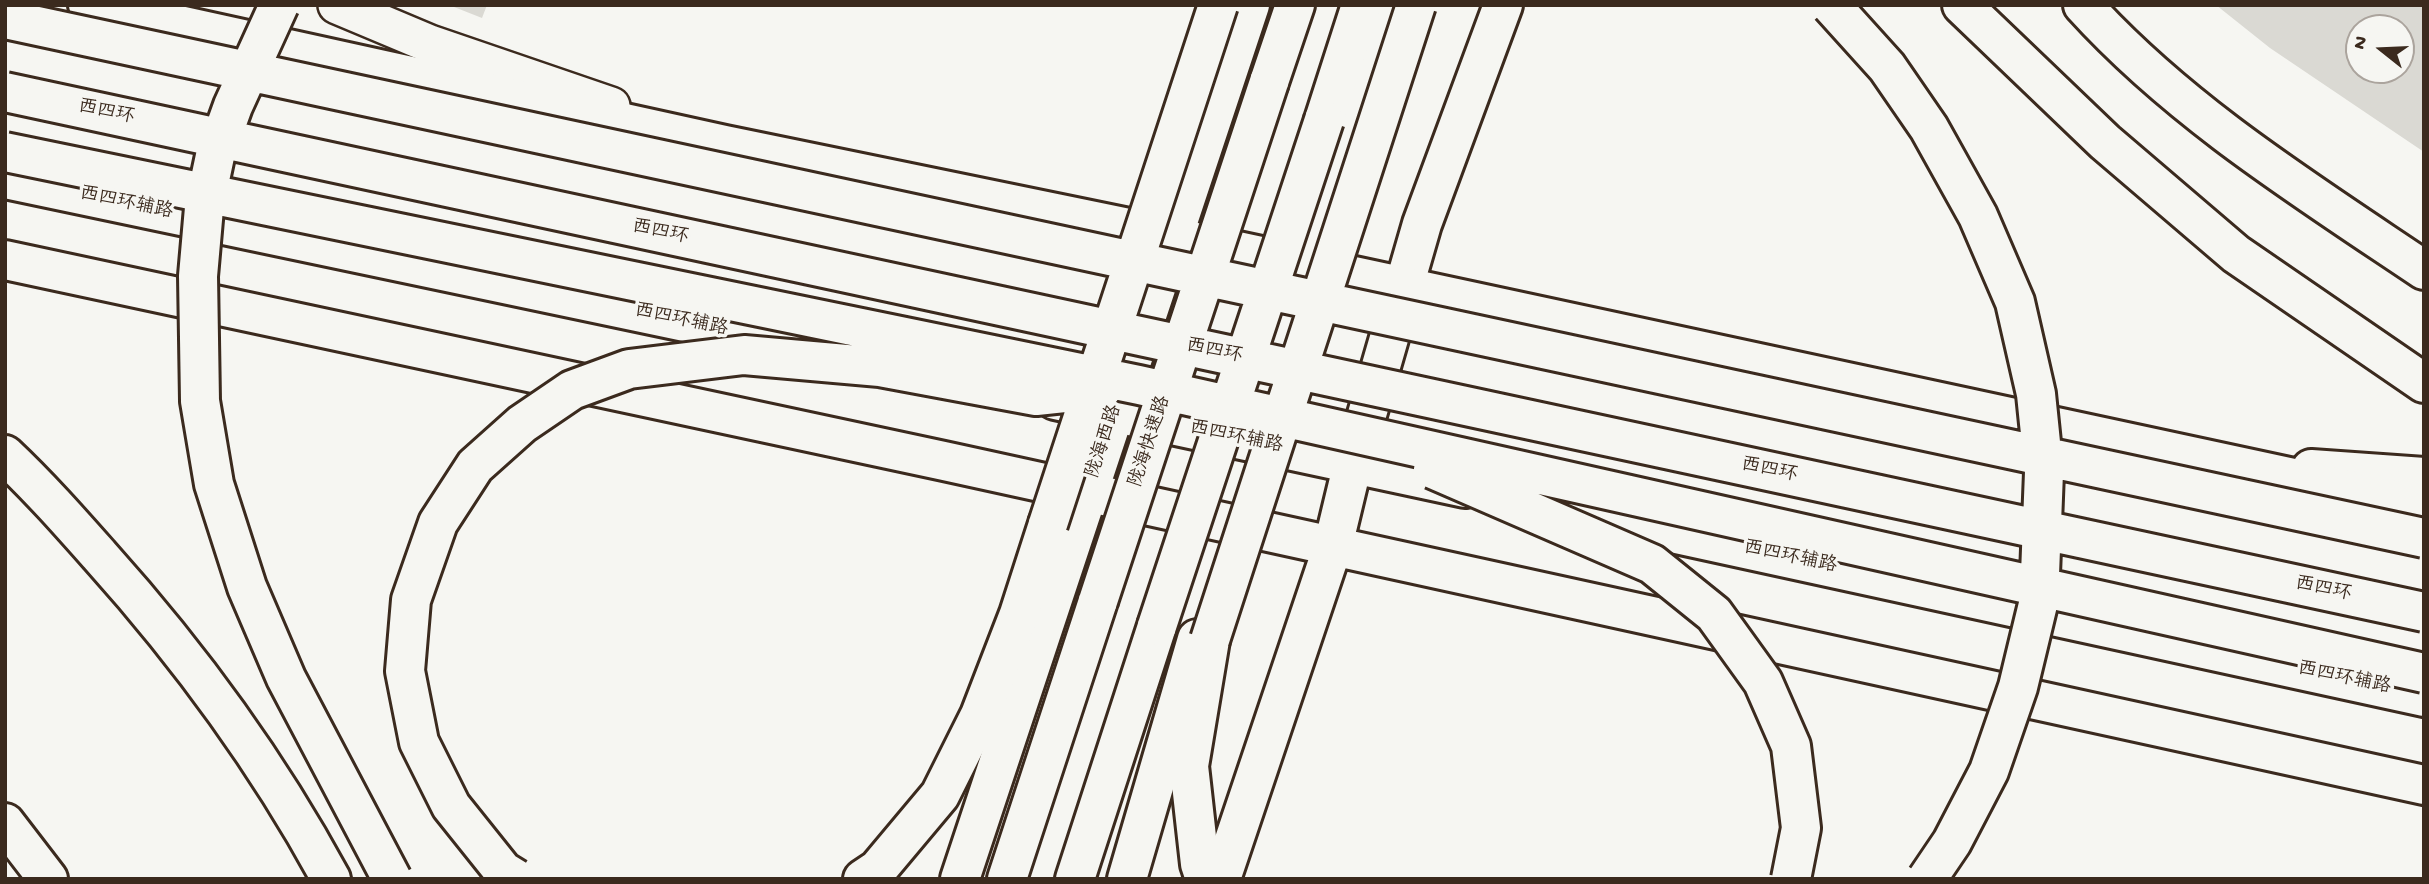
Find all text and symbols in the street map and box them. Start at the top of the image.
north arrow [2345,14,2415,84]
text: N [2349,34,2374,52]
street label: 西四环 [76,96,136,130]
street label: 西四环辅路 [77,183,175,225]
street label: 西四环 [630,216,690,250]
street label: 西四环辅路 [632,300,730,342]
street label: 西四环 [1184,335,1244,369]
street label: 陇海快速路 [1125,393,1177,491]
street label: 陇海西路 [1082,402,1128,482]
street label: 西四环辅路 [1187,417,1285,459]
street label: 西四环 [1739,454,1799,488]
street label: 西四环辅路 [1741,537,1839,579]
street label: 西四环 [2293,573,2353,607]
street label: 西四环辅路 [2295,658,2393,700]

